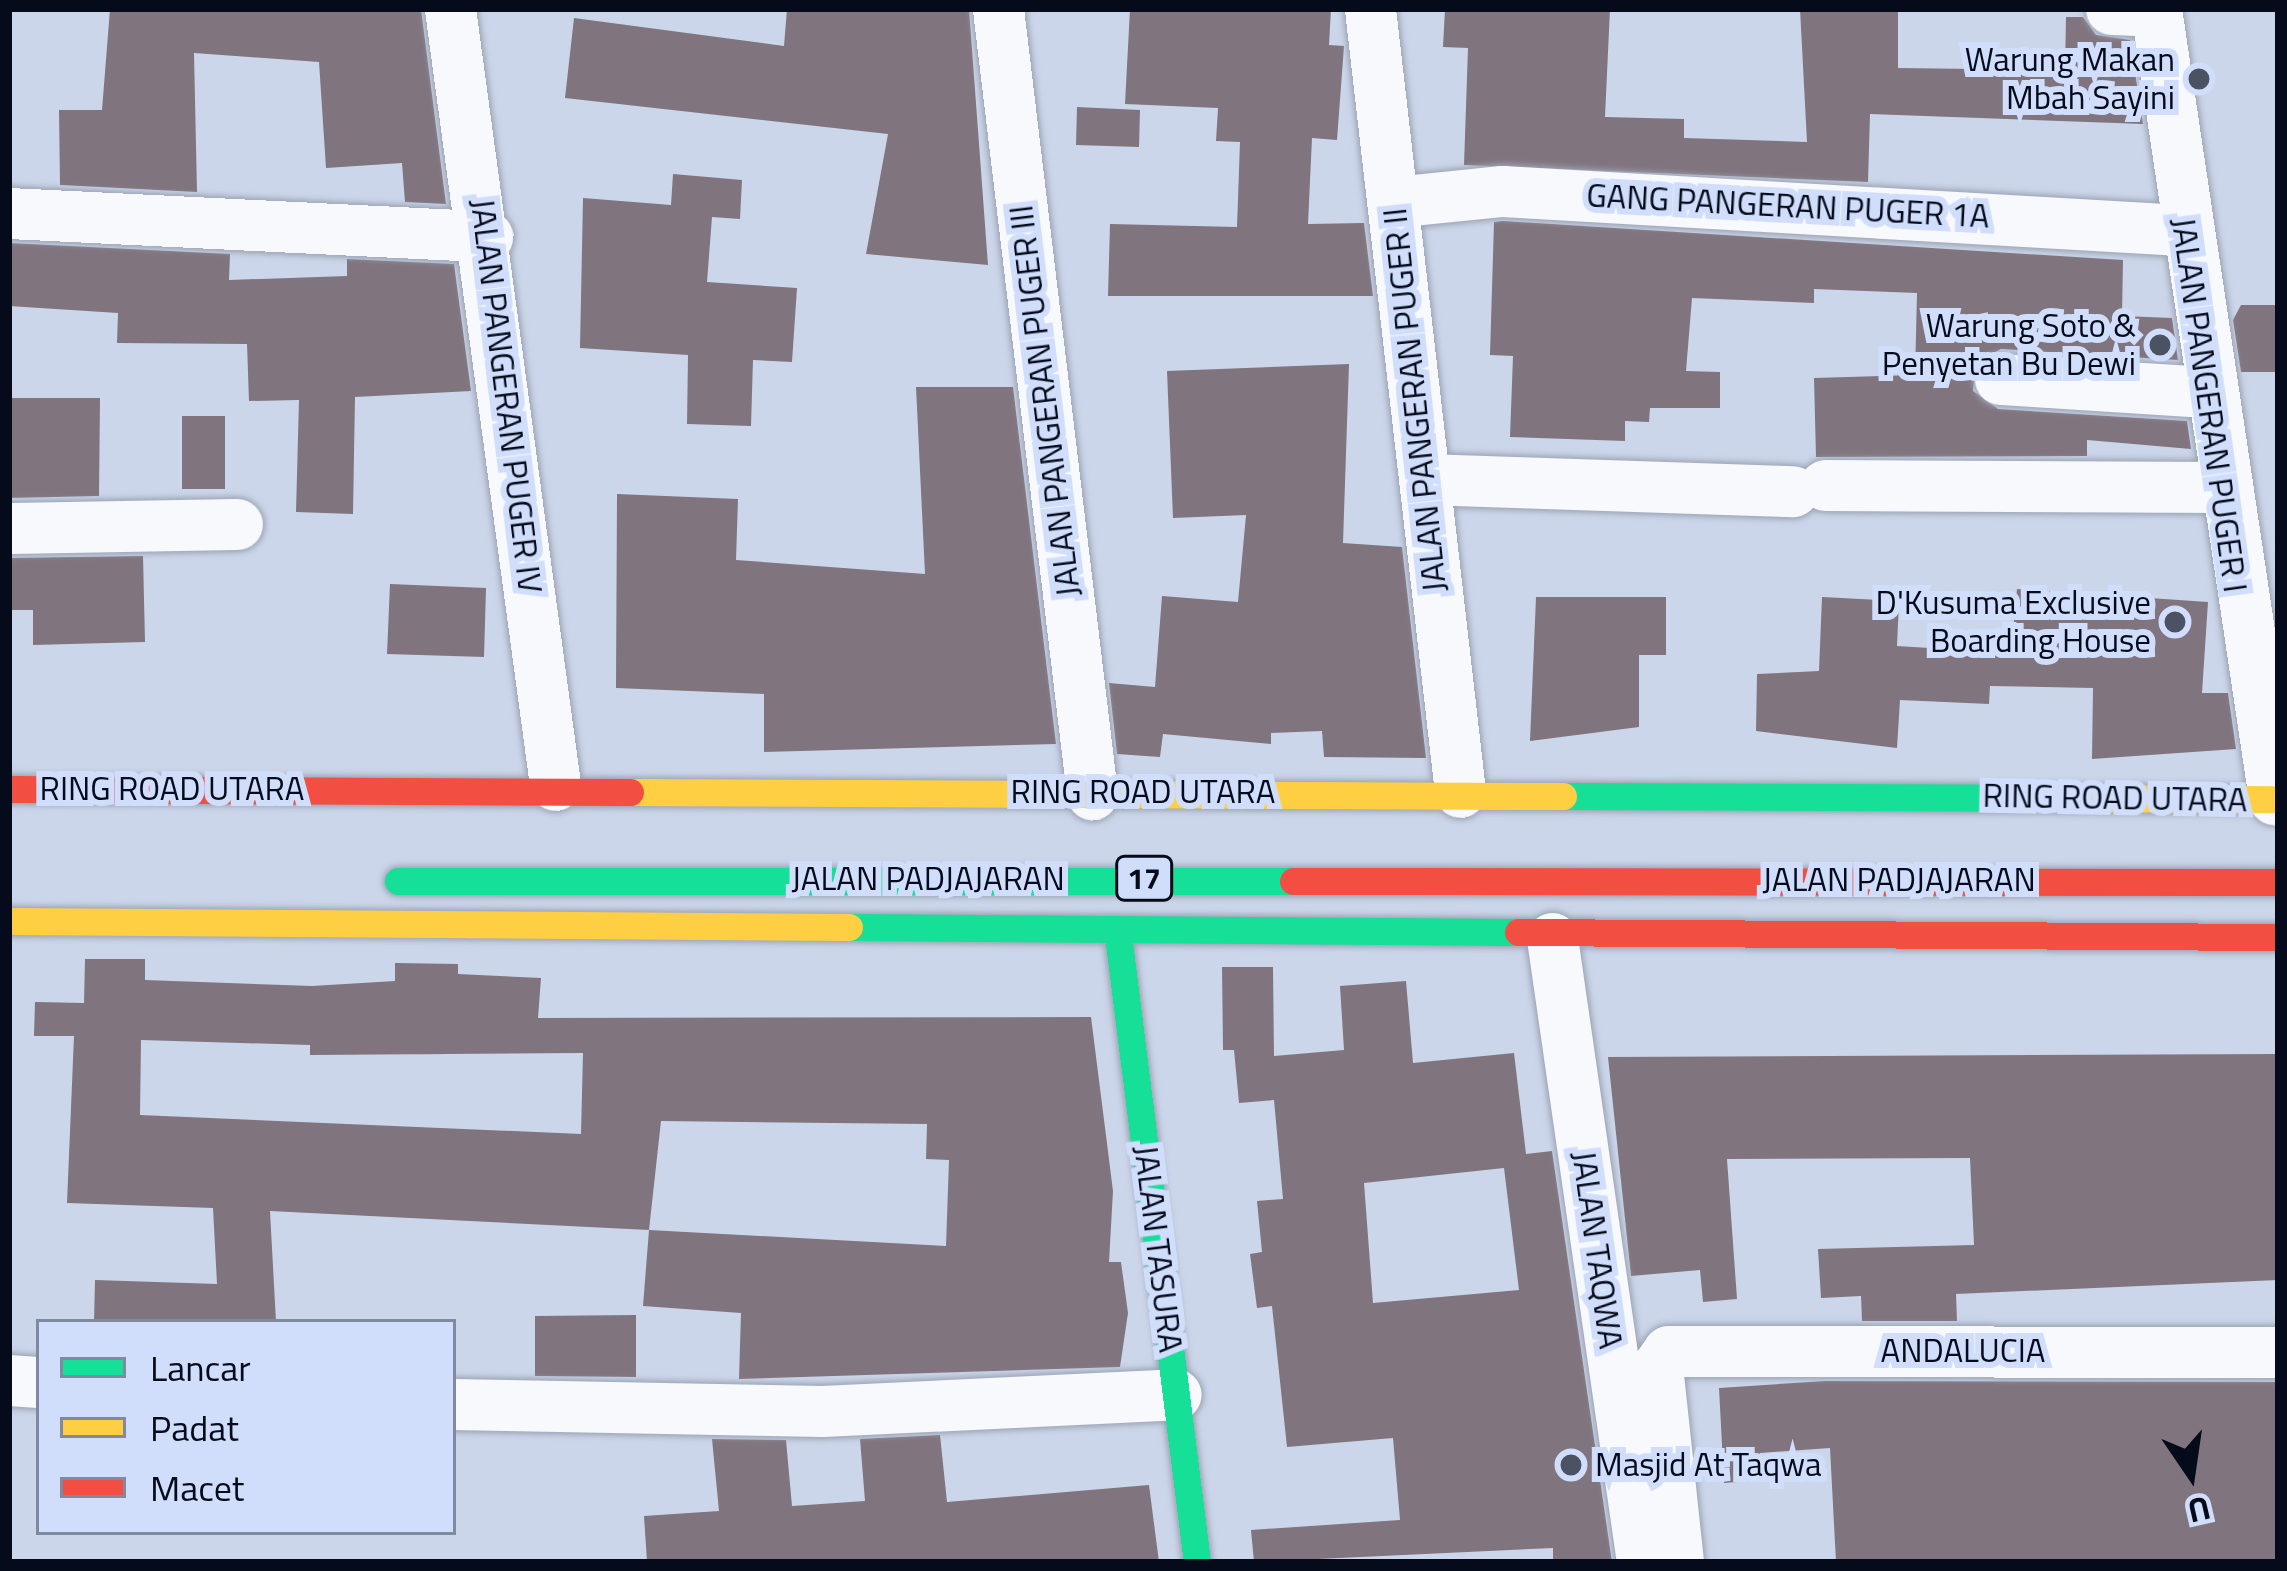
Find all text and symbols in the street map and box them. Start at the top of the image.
place label: Warung Makan Mbah Sayini [1965,40,2175,118]
marker: Warung Makan Mbah Sayini [2186,66,2212,92]
street label: GANG PANGERAN PUGER 1A [1586,176,1990,236]
street label: JALAN PANGERAN PUGER IV [462,197,550,595]
street label: JALAN PANGERAN PUGER III [1001,203,1089,599]
street label: JALAN PANGERAN PUGER II [1375,206,1455,594]
street label: JALAN PANGERAN PUGER I [2163,215,2255,595]
place label: Warung Soto & Penyetan Bu Dewi [1882,306,2136,384]
marker: Warung Soto & Penyetan Bu Dewi [2147,332,2173,358]
place label: D'Kusuma Exclusive Boarding House [1876,583,2151,661]
marker: D'Kusuma Exclusive Boarding House [2162,609,2188,635]
street label: RING ROAD UTARA [40,769,304,809]
street label: RING ROAD UTARA [1011,772,1275,812]
street label: RING ROAD UTARA [1982,776,2248,820]
road number: 17 [1114,854,1174,902]
street label: JALAN PADJAJARAN [791,859,1065,899]
street label: JALAN PADJAJARAN [1762,860,2036,900]
street label: JALAN TASURA [1126,1143,1190,1355]
street label: JALAN TAQWA [1564,1149,1630,1351]
legend [36,1319,456,1535]
street label: ANDALUCIA [1881,1331,2045,1371]
text: Lancar [150,1340,251,1395]
text: Padat [150,1400,239,1455]
north arrow [2131,1415,2251,1535]
place label: Masjid At Taqwa [1595,1445,1822,1485]
marker: Masjid At Taqwa [1558,1452,1584,1478]
text: Macet [150,1460,244,1515]
text: U [2183,1483,2215,1537]

